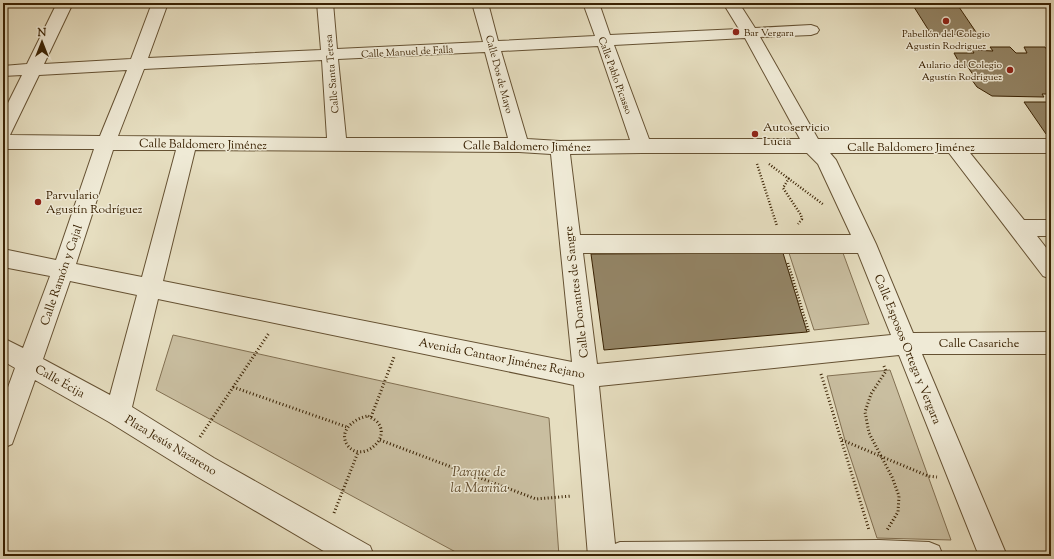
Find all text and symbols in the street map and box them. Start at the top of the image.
marker: Pabellón del Colegio Agustín Rodriguez [941,16,951,26]
north arrow [22,22,62,62]
text: N [37,25,47,41]
place label: Bar Vergara [744,26,794,41]
marker: Bar Vergara [731,27,741,37]
place label: Pabellón del Colegio Agustín Rodriguez [902,27,990,54]
street label: Calle Santa Teresa [322,33,343,114]
street label: Calle Dos de Mayo [481,34,516,116]
street label: Calle Pablo Picasso [594,35,636,117]
street label: Calle Manuel de Falla [361,43,454,62]
place label: Aulario del Colegio Agustín Rodríguez [918,58,1003,85]
marker: Aulario del Colegio Agustín Rodríguez [1005,65,1015,75]
place label: Autoservicio Lucia [763,119,830,151]
marker: Autoservicio Lucia [750,129,760,139]
street label: Calle Baldomero Jiménez [139,135,267,155]
street label: Calle Baldomero Jiménez [463,137,591,157]
street label: Calle Baldomero Jiménez [847,139,975,157]
place label: Parvulario Agustín Rodríguez [46,187,143,219]
marker: Parvulario Agustín Rodríguez [33,197,43,207]
street label: Calle Ramón y Cajal [36,222,88,328]
street label: Calle Donantes de Sangre [560,224,594,359]
street label: Calle Esposos Ortega y Vergara [869,272,946,427]
street label: Avenida Cantaor Jiménez Rejano [417,334,587,384]
street label: Calle Casariche [939,335,1020,353]
street label: Calle Écija [31,361,88,403]
street label: Plaza Jesús Nazareno [121,411,220,481]
park label: Parque de la Marina [451,463,507,499]

